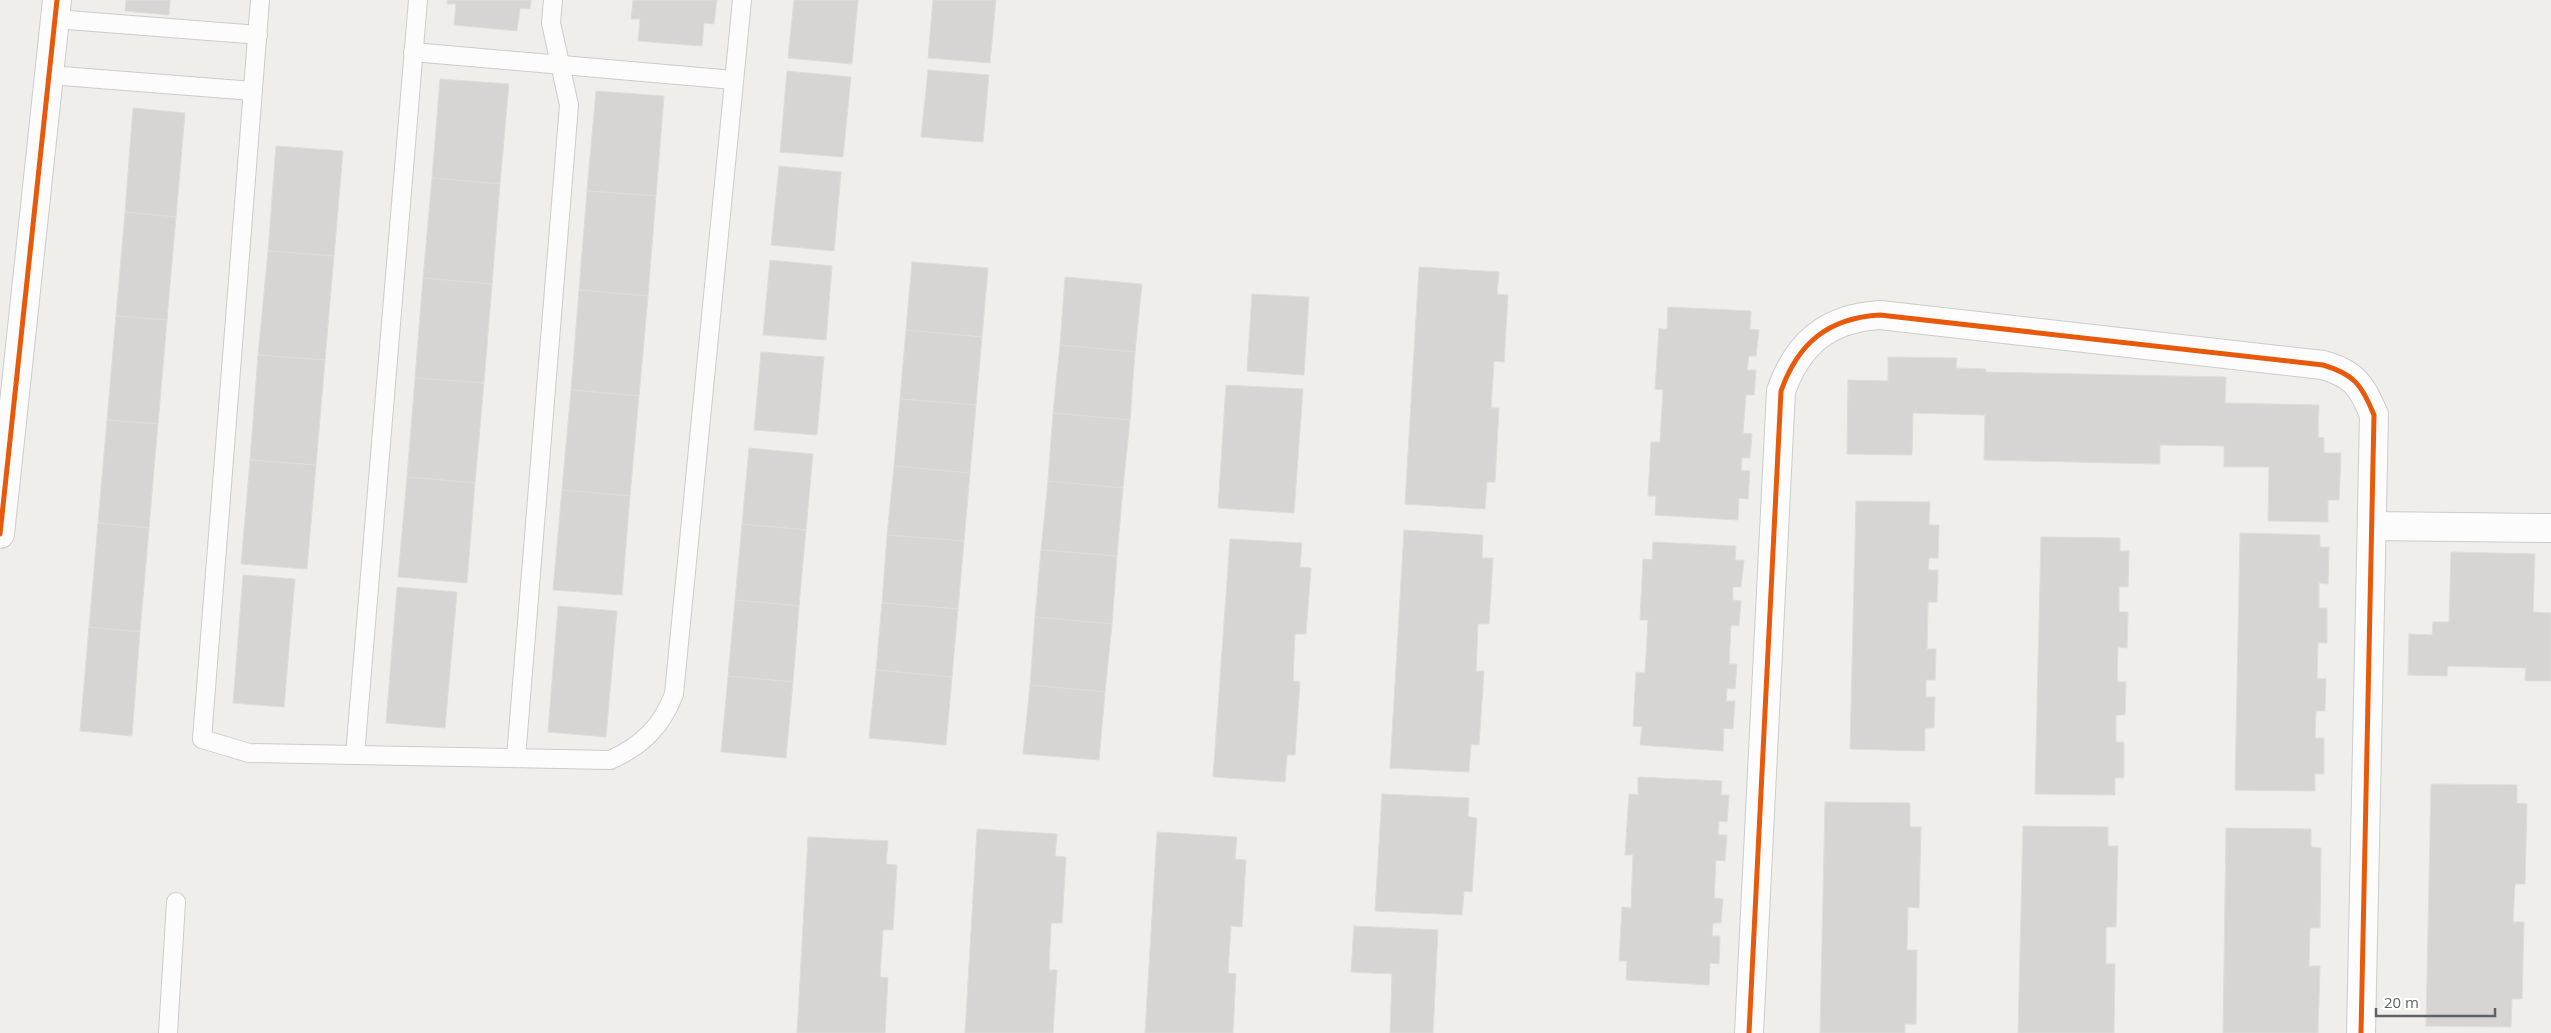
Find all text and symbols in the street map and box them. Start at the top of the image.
scale bar [2376,986,2495,1018]
text: 20 m [2384,992,2419,1012]

